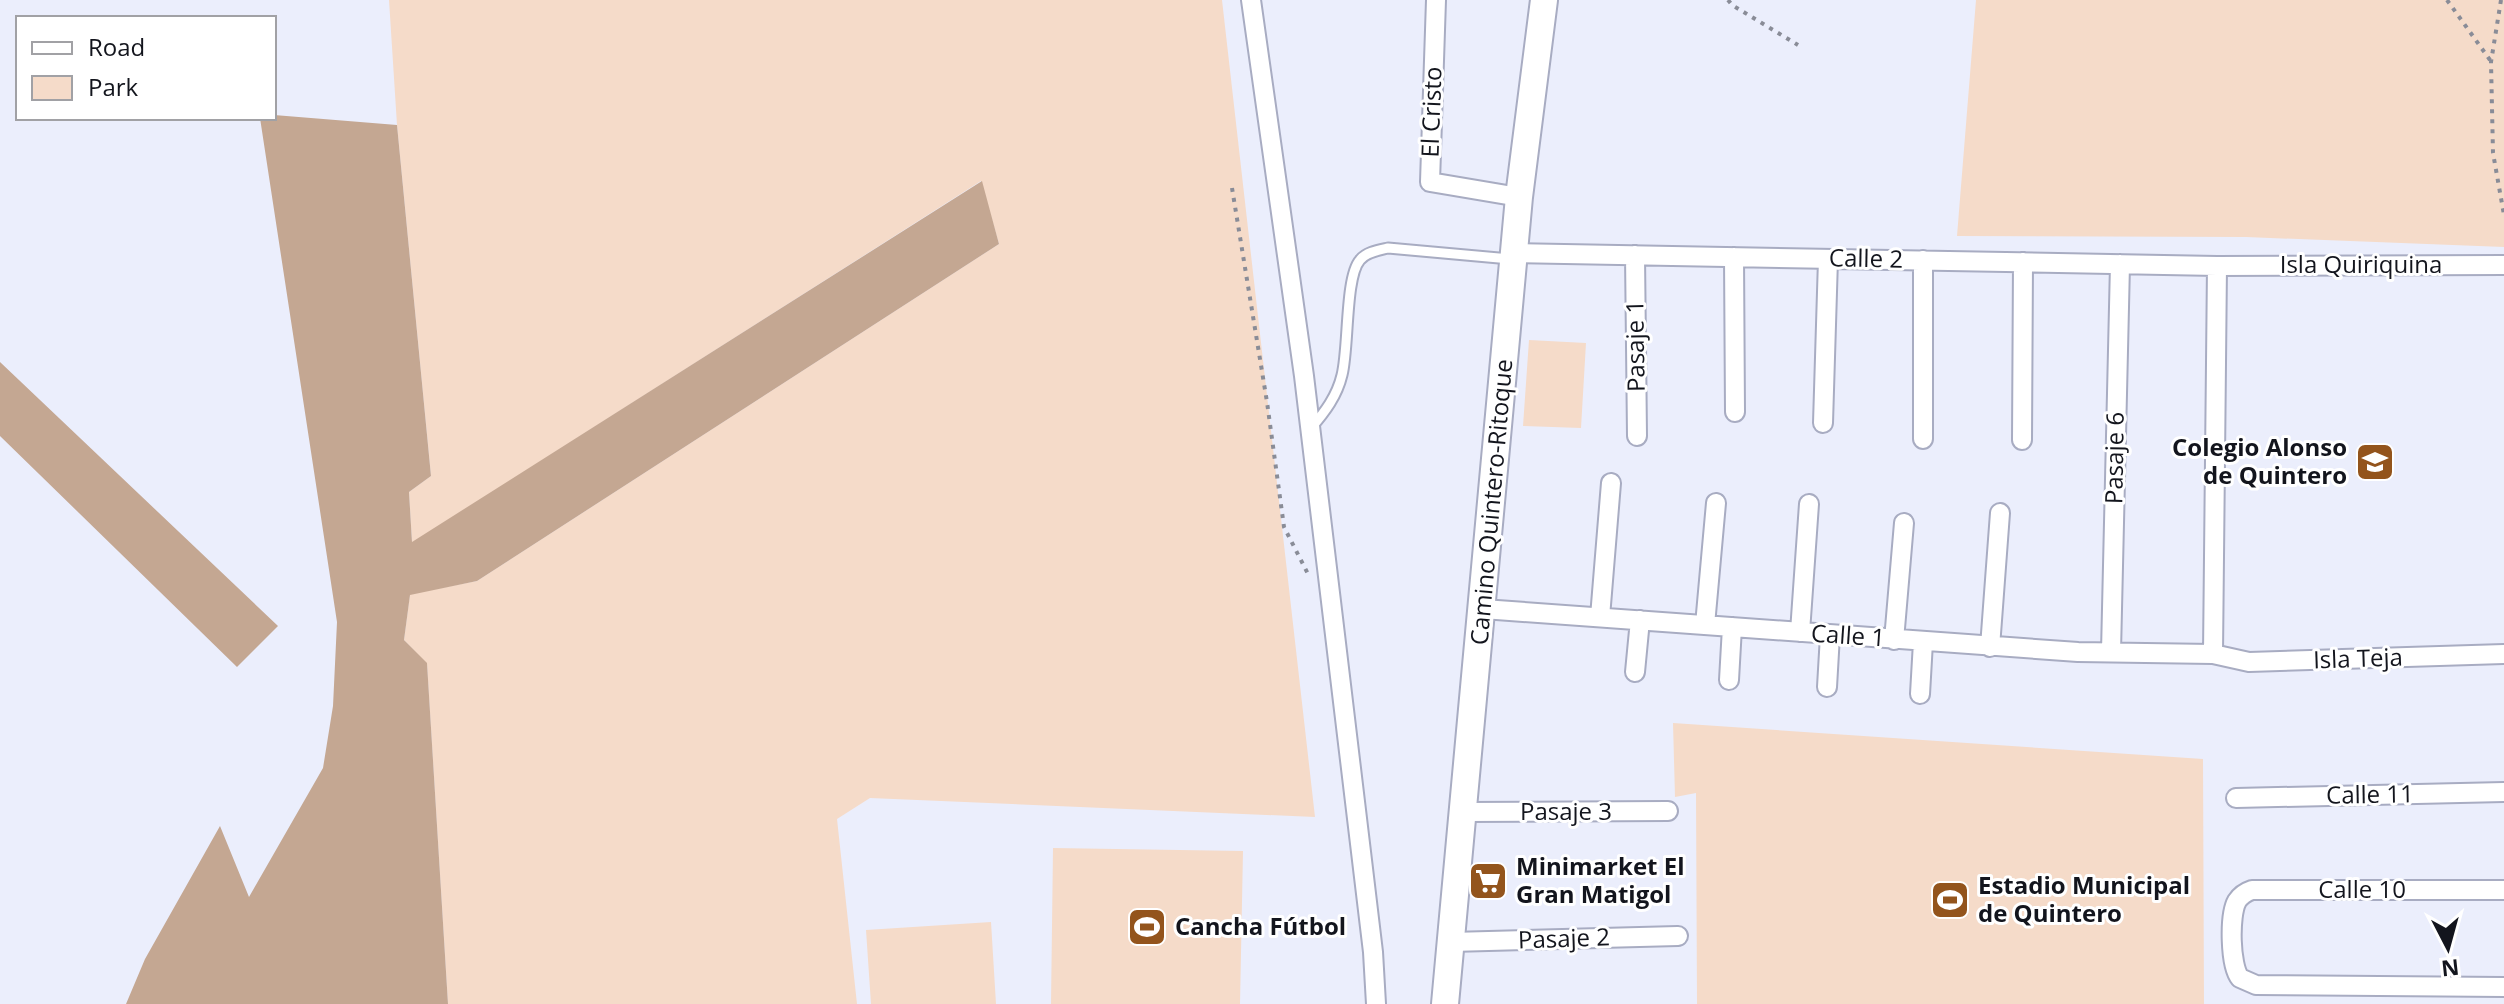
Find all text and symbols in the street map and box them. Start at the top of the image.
legend [16,16,276,120]
text: Road [88,30,145,63]
street label: El Cristo [1412,66,1449,158]
text: Park [88,70,139,103]
street label: Calle 2 [1829,240,1903,275]
street label: Isla Quiriquina [2280,247,2442,280]
street label: Pasaje 1 [1617,300,1652,392]
street label: Camino Quintero-Ritoque [1462,357,1519,646]
street label: Pasaje 6 [2096,412,2131,504]
place label: Colegio Alonso de Quintero [2172,430,2347,491]
school or university icon: Colegio Alonso de Quintero [2354,441,2396,483]
street label: Calle 1 [1810,615,1886,654]
street label: Isla Teja [2312,639,2403,676]
street label: Calle 11 [2326,776,2414,811]
street label: Pasaje 3 [1520,794,1612,827]
place label: Minimarket El Gran Matigol [1516,849,1685,910]
supermarket icon: Minimarket El Gran Matigol [1467,860,1509,902]
place label: Estadio Municipal de Quintero [1978,868,2190,929]
street label: Calle 10 [2318,872,2406,905]
sports icon: Estadio Municipal de Quintero [1929,879,1971,921]
sports icon: Cancha Fútbol [1126,906,1168,948]
north arrow [2408,908,2488,988]
place label: Cancha Fútbol [1175,909,1346,942]
street label: Pasaje 2 [1517,919,1611,956]
text: N [2440,953,2461,985]

